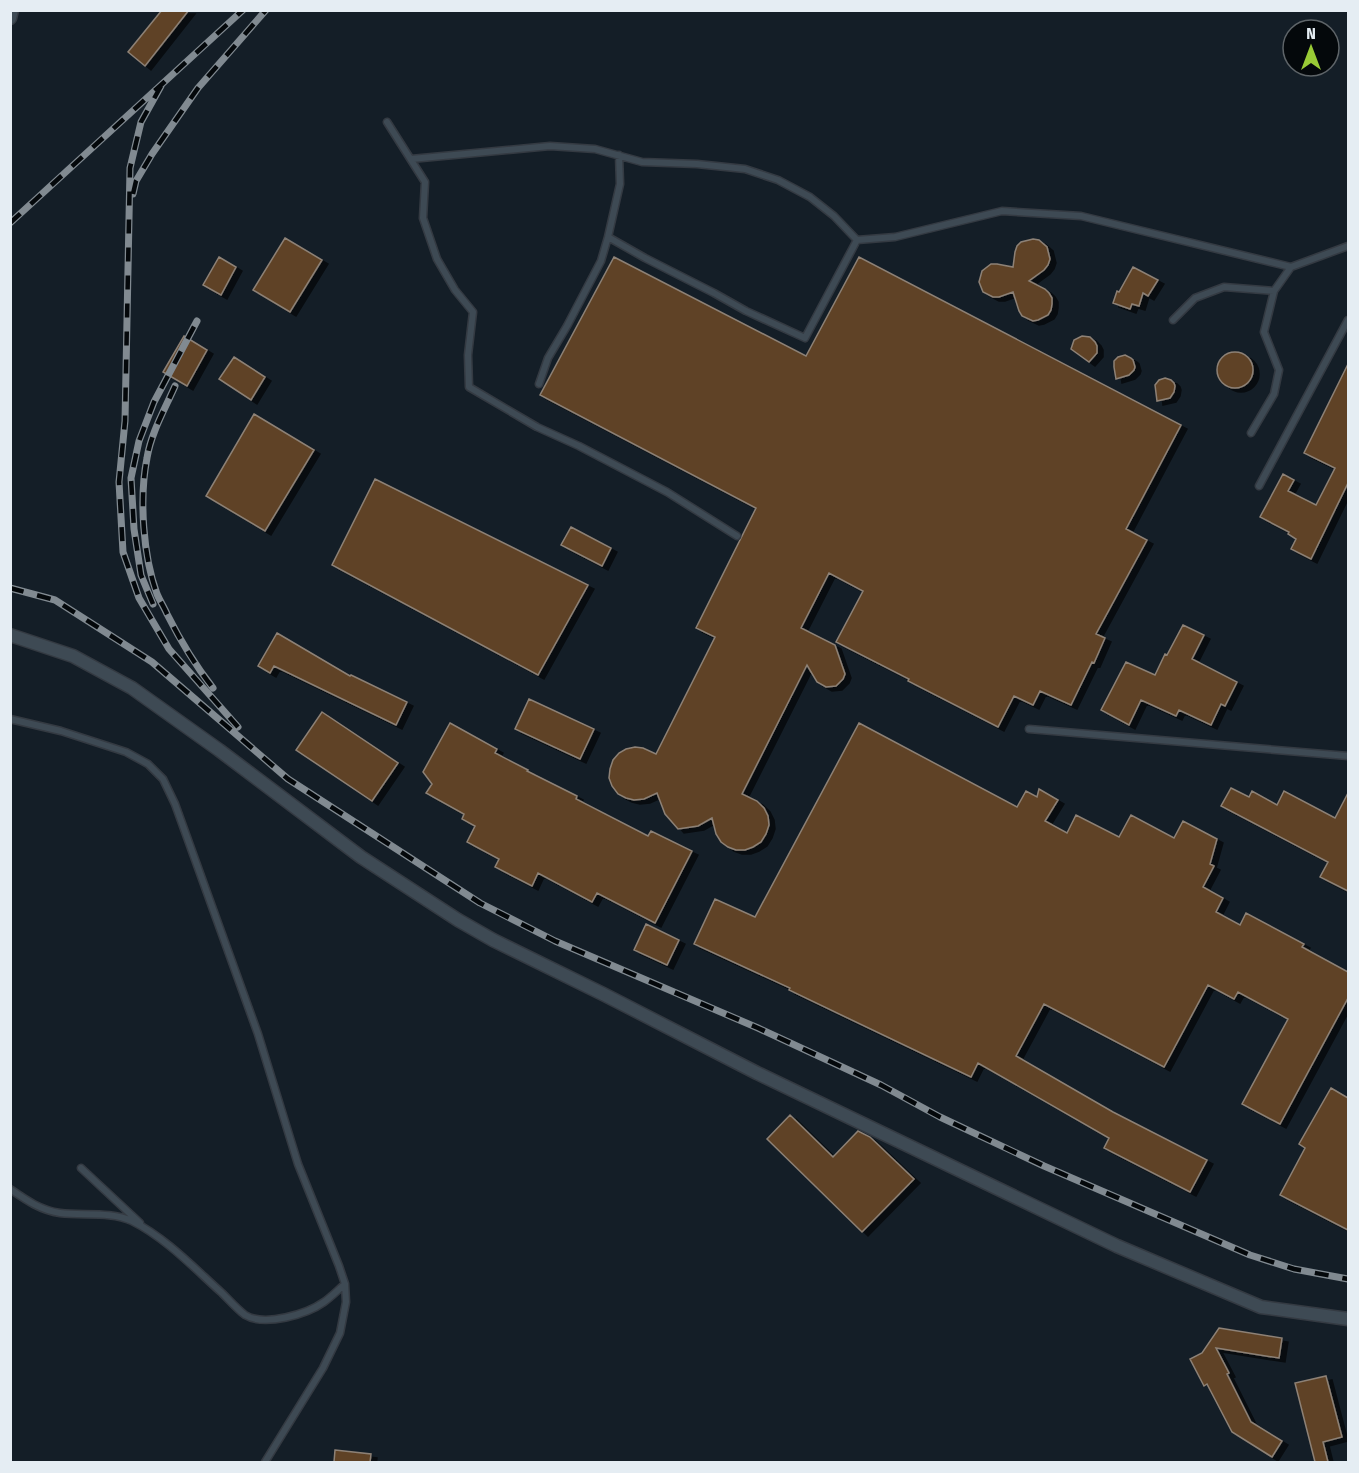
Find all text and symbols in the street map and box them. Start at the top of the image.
north arrow [1281,18,1341,78]
text: N [1306,24,1316,43]

